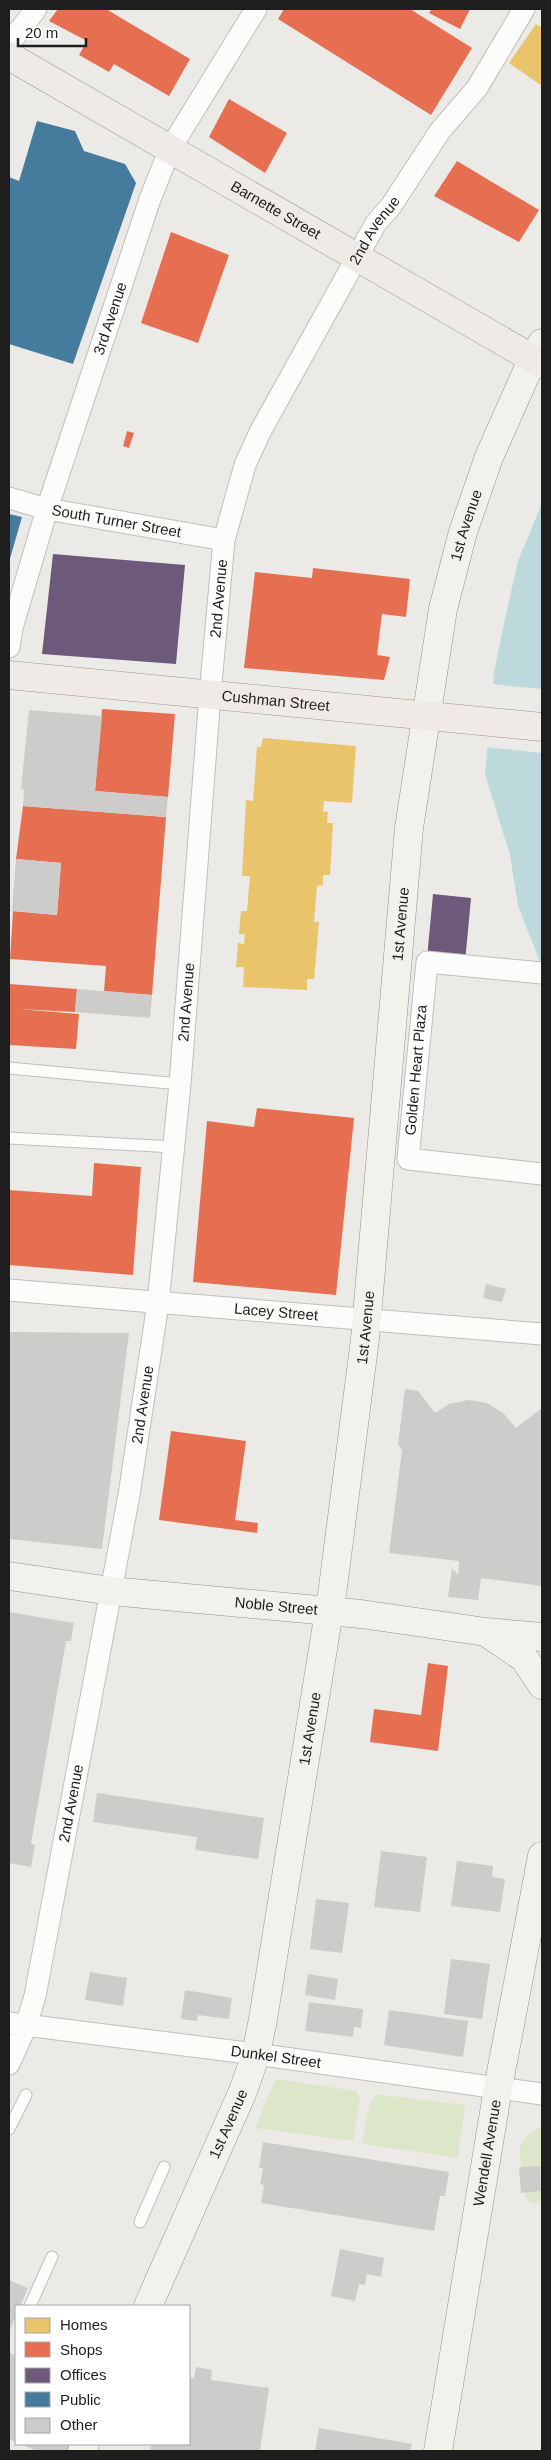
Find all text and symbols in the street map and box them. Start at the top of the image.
scale bar [18,15,85,47]
text: 20 m [25,24,58,41]
street label: Barnette Street [228,177,325,243]
street label: 2nd Avenue [346,193,403,267]
street label: 3rd Avenue [90,280,130,357]
street label: 1st Avenue [447,487,485,563]
street label: South Turner Street [50,501,183,540]
street label: 2nd Avenue [206,558,230,639]
street label: Cushman Street [221,687,331,714]
street label: 1st Avenue [389,887,412,962]
street label: 2nd Avenue [174,962,197,1042]
street label: Golden Heart Plaza [401,1003,430,1136]
street label: 1st Avenue [353,1290,377,1365]
street label: Lacey Street [233,1300,320,1324]
street label: 2nd Avenue [128,1364,156,1445]
street label: Noble Street [234,1593,319,1618]
street label: 1st Avenue [295,1691,324,1767]
street label: 2nd Avenue [55,1763,86,1844]
street label: Dunkel Street [230,2042,323,2071]
street label: 1st Avenue [205,2087,251,2161]
street label: Wendell Avenue [470,2098,504,2208]
legend [15,2305,190,2445]
text: Homes [60,2316,108,2333]
text: Shops [60,2341,103,2358]
text: Offices [60,2366,106,2383]
text: Public [60,2391,101,2408]
text: Other [60,2416,98,2433]

